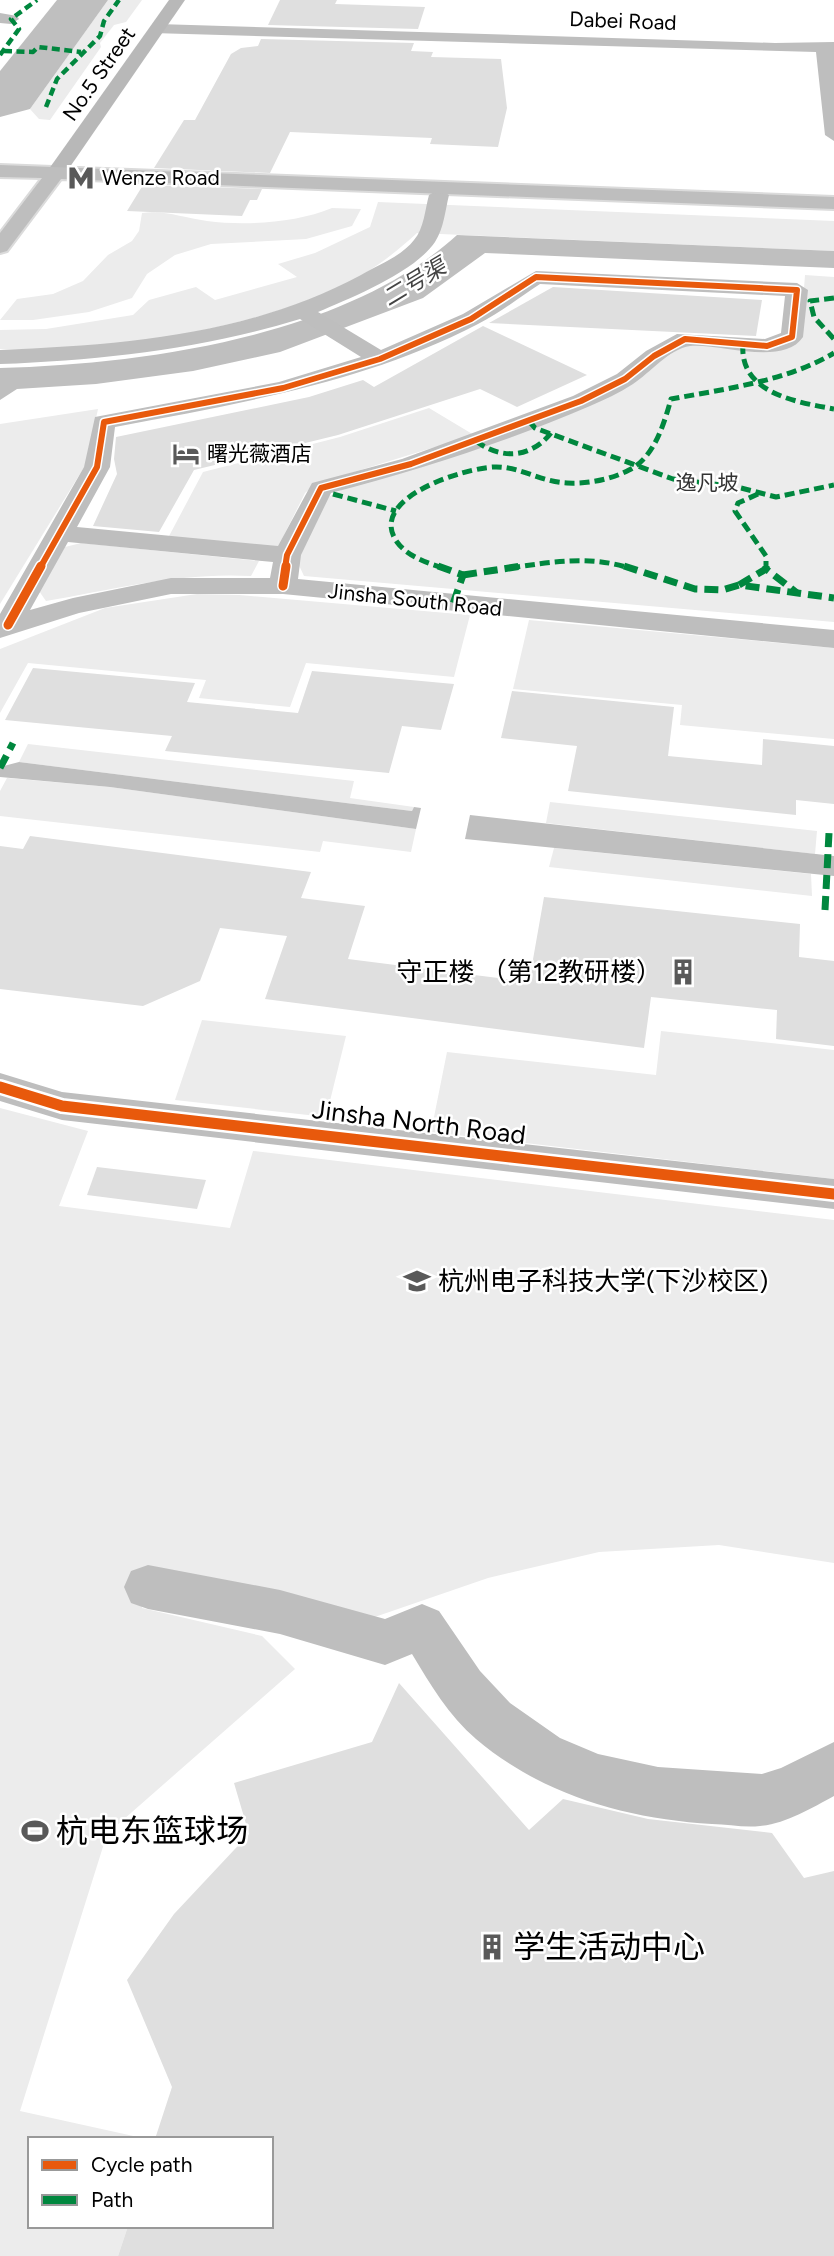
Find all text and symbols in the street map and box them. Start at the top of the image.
street label: Dabei Road [569,6,677,35]
street label: No.5 Street [57,22,140,125]
metro station icon: Wenze Road [66,163,96,193]
place label: Wenze Road [102,165,220,190]
water label: 二号渠 [377,251,453,312]
hotel icon: 曙光薇酒店 [171,439,201,469]
place label: 曙光薇酒店 [207,441,312,466]
park label: 逸凡坡 [676,470,739,495]
street label: Jinsha South Road [327,578,503,621]
place label: 守正楼 （第12教研楼） [396,956,662,988]
building icon: 守正楼 （第12教研楼） [668,957,698,987]
street label: Jinsha North Road [310,1093,528,1151]
place label: 杭州电子科技大学(下沙校区) [438,1265,768,1297]
school or university icon: 杭州电子科技大学(下沙校区) [402,1266,432,1296]
place label: 杭电东篮球场 [56,1812,248,1850]
sports icon: 杭电东篮球场 [20,1816,50,1846]
place label: 学生活动中心 [513,1928,705,1966]
building icon: 学生活动中心 [477,1932,507,1962]
legend [28,2137,273,2228]
text: Cycle path [91,2152,192,2177]
text: Path [91,2187,133,2212]

